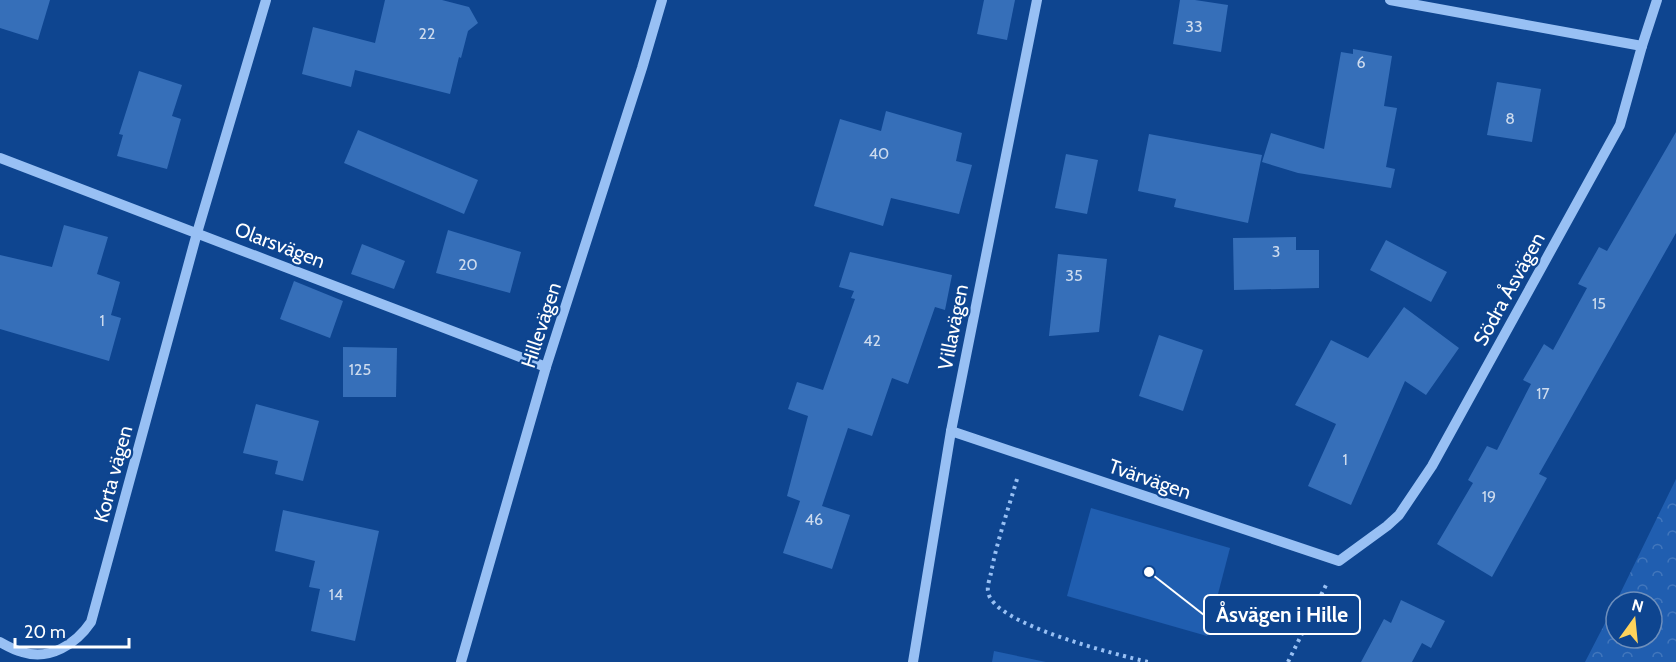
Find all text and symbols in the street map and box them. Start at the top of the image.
house number: 33 [1185,17,1203,36]
house number: 22 [419,24,435,43]
house number: 6 [1356,53,1366,72]
house number: 8 [1505,109,1515,128]
house number: 40 [869,144,889,163]
street label: Olarsvägen [231,217,329,273]
street label: Södra Åsvägen [1468,228,1550,350]
house number: 3 [1272,242,1280,261]
house number: 20 [458,255,478,274]
house number: 35 [1065,266,1083,285]
street label: Hillevägen [516,279,566,371]
street label: Villavägen [933,282,973,372]
house number: 15 [1592,294,1606,313]
house number: 1 [99,311,105,330]
house number: 42 [863,331,881,350]
house number: 125 [349,360,371,379]
house number: 17 [1536,384,1550,403]
street label: Korta vägen [89,423,137,525]
house number: 1 [1342,450,1348,469]
street label: Tvärvägen [1106,454,1194,504]
house number: 19 [1482,487,1496,506]
house number: 46 [805,510,823,529]
house number: 14 [329,585,343,604]
north arrow [1604,590,1664,650]
callout: Åsvägen i Hille [1204,595,1360,634]
text: N [1630,595,1646,617]
text: Åsvägen i Hille [1216,601,1348,627]
scale bar [15,611,129,649]
text: 20 m [24,621,66,643]

